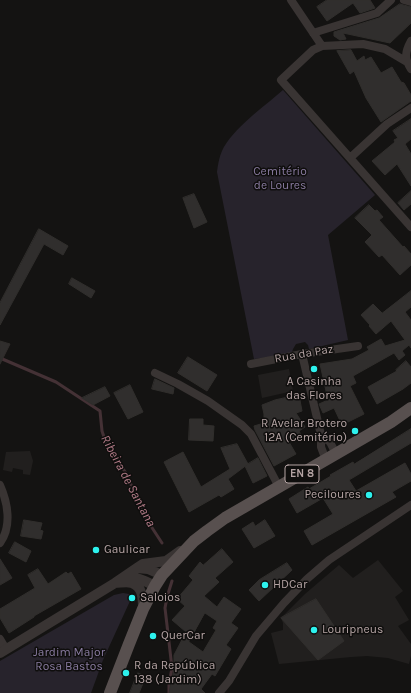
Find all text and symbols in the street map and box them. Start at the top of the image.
park label: Cemitério de Loures [253,165,307,193]
street label: Rua da Paz [273,342,335,366]
marker: A Casinha das Flores [309,364,319,374]
place label: A Casinha das Flores [286,375,342,403]
place label: R Avelar Brotero 12A (Cemitério) [261,417,347,445]
marker: R Avelar Brotero 12A (Cemitério) [350,426,360,436]
water label: Ribeira de Santana [97,432,159,530]
road number: EN 8 [285,465,319,483]
place label: Peciloures [304,488,361,502]
marker: Peciloures [364,490,374,500]
place label: Gaulicar [104,543,150,557]
marker: Gaulicar [91,545,101,555]
place label: HDCar [273,578,307,592]
marker: HDCar [260,580,270,590]
place label: Saloios [140,591,180,605]
marker: Saloios [127,593,137,603]
place label: Louripneus [322,623,383,637]
marker: Louripneus [309,625,319,635]
place label: QuerCar [161,629,205,643]
marker: QuerCar [148,631,158,641]
park label: Jardim Major Rosa Bastos [33,646,105,674]
place label: R da República 138 (Jardim) [134,659,215,687]
marker: R da República 138 (Jardim) [121,668,131,678]

